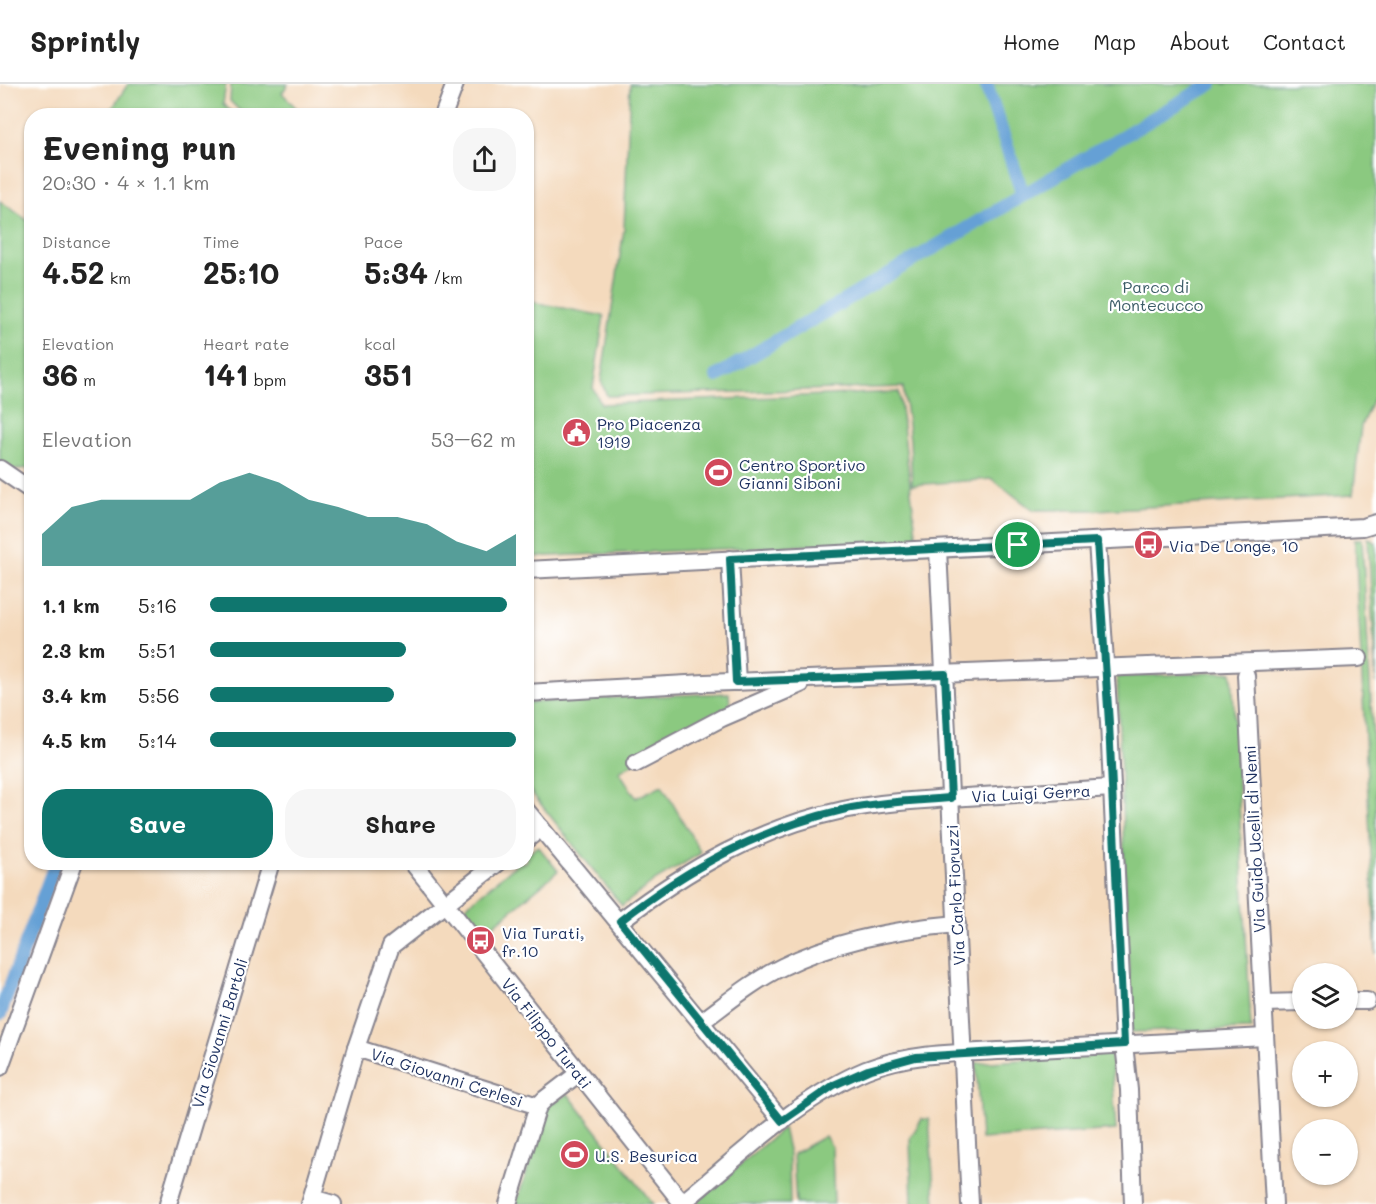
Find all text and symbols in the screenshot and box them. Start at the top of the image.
text: Sprintly [30,23,140,59]
text: Home [1003,28,1060,55]
text: Map [1093,28,1136,55]
text: About [1169,28,1230,55]
text: Contact [1263,28,1346,55]
text: Evening run [42,125,236,168]
button: share [453,128,516,191]
text: 20:30 · 4 × 1.1 km [42,169,209,195]
text: Distance [42,231,111,252]
text: Time [203,231,239,252]
text: Pace [364,231,403,252]
text: 4.52 [42,252,105,292]
text: 25:10 [203,252,279,292]
text: 5:34 [364,252,428,292]
text: km [105,267,131,288]
text: /km [428,267,463,288]
park label: Parco di Montecucco [1109,276,1203,315]
text: Elevation [42,333,114,354]
text: Heart rate [203,333,289,354]
text: kcal [364,333,396,354]
text: 36 [42,354,78,394]
text: 141 [203,354,249,394]
text: 351 [364,354,413,394]
text: m [78,369,96,390]
text: bpm [249,369,287,390]
place label: Pro Piacenza 1919 [597,413,701,452]
public building icon: Pro Piacenza 1919 [560,416,592,448]
text: Elevation [42,426,132,452]
text: 53–62 m [431,426,516,452]
place label: Centro Sportivo Gianni Siboni [739,454,865,493]
sports icon: Centro Sportivo Gianni Siboni [702,457,734,489]
pin [992,519,1043,570]
icon: arrive [1001,528,1034,561]
bus stop icon: Via De Longe, 10 [1132,529,1164,561]
place label: Via De Longe, 10 [1169,535,1298,556]
text: 1.1 km [42,592,100,618]
text: 5:16 [138,592,177,618]
text: 2.3 km [42,637,105,663]
text: 5:51 [138,637,176,663]
text: 3.4 km [42,682,107,708]
text: 5:56 [138,682,180,708]
text: 4.5 km [42,727,106,753]
text: 5:14 [138,727,177,753]
street label: Via Guido Ucelli di Nemi [1239,745,1269,933]
street label: Via Luigi Gerra [971,779,1091,807]
button: Save [42,789,273,858]
button: Share [285,789,516,858]
street label: Via Carlo Fioruzzi [941,824,969,966]
place label: Via Turati, fr.10 [502,922,585,961]
bus stop icon: Via Turati, fr.10 [465,925,497,957]
street label: Via Giovanni Bartoli [186,955,252,1111]
map controls [1292,963,1358,1185]
button: layers [1292,963,1358,1029]
street label: Via Filippo Turati [497,973,597,1093]
button: + [1292,1041,1358,1107]
street label: Via Giovanni Cerlesi [368,1043,526,1111]
button: − [1292,1119,1358,1185]
sports icon: U.S. Besurica [558,1139,590,1171]
place label: U.S. Besurica [595,1145,698,1166]

